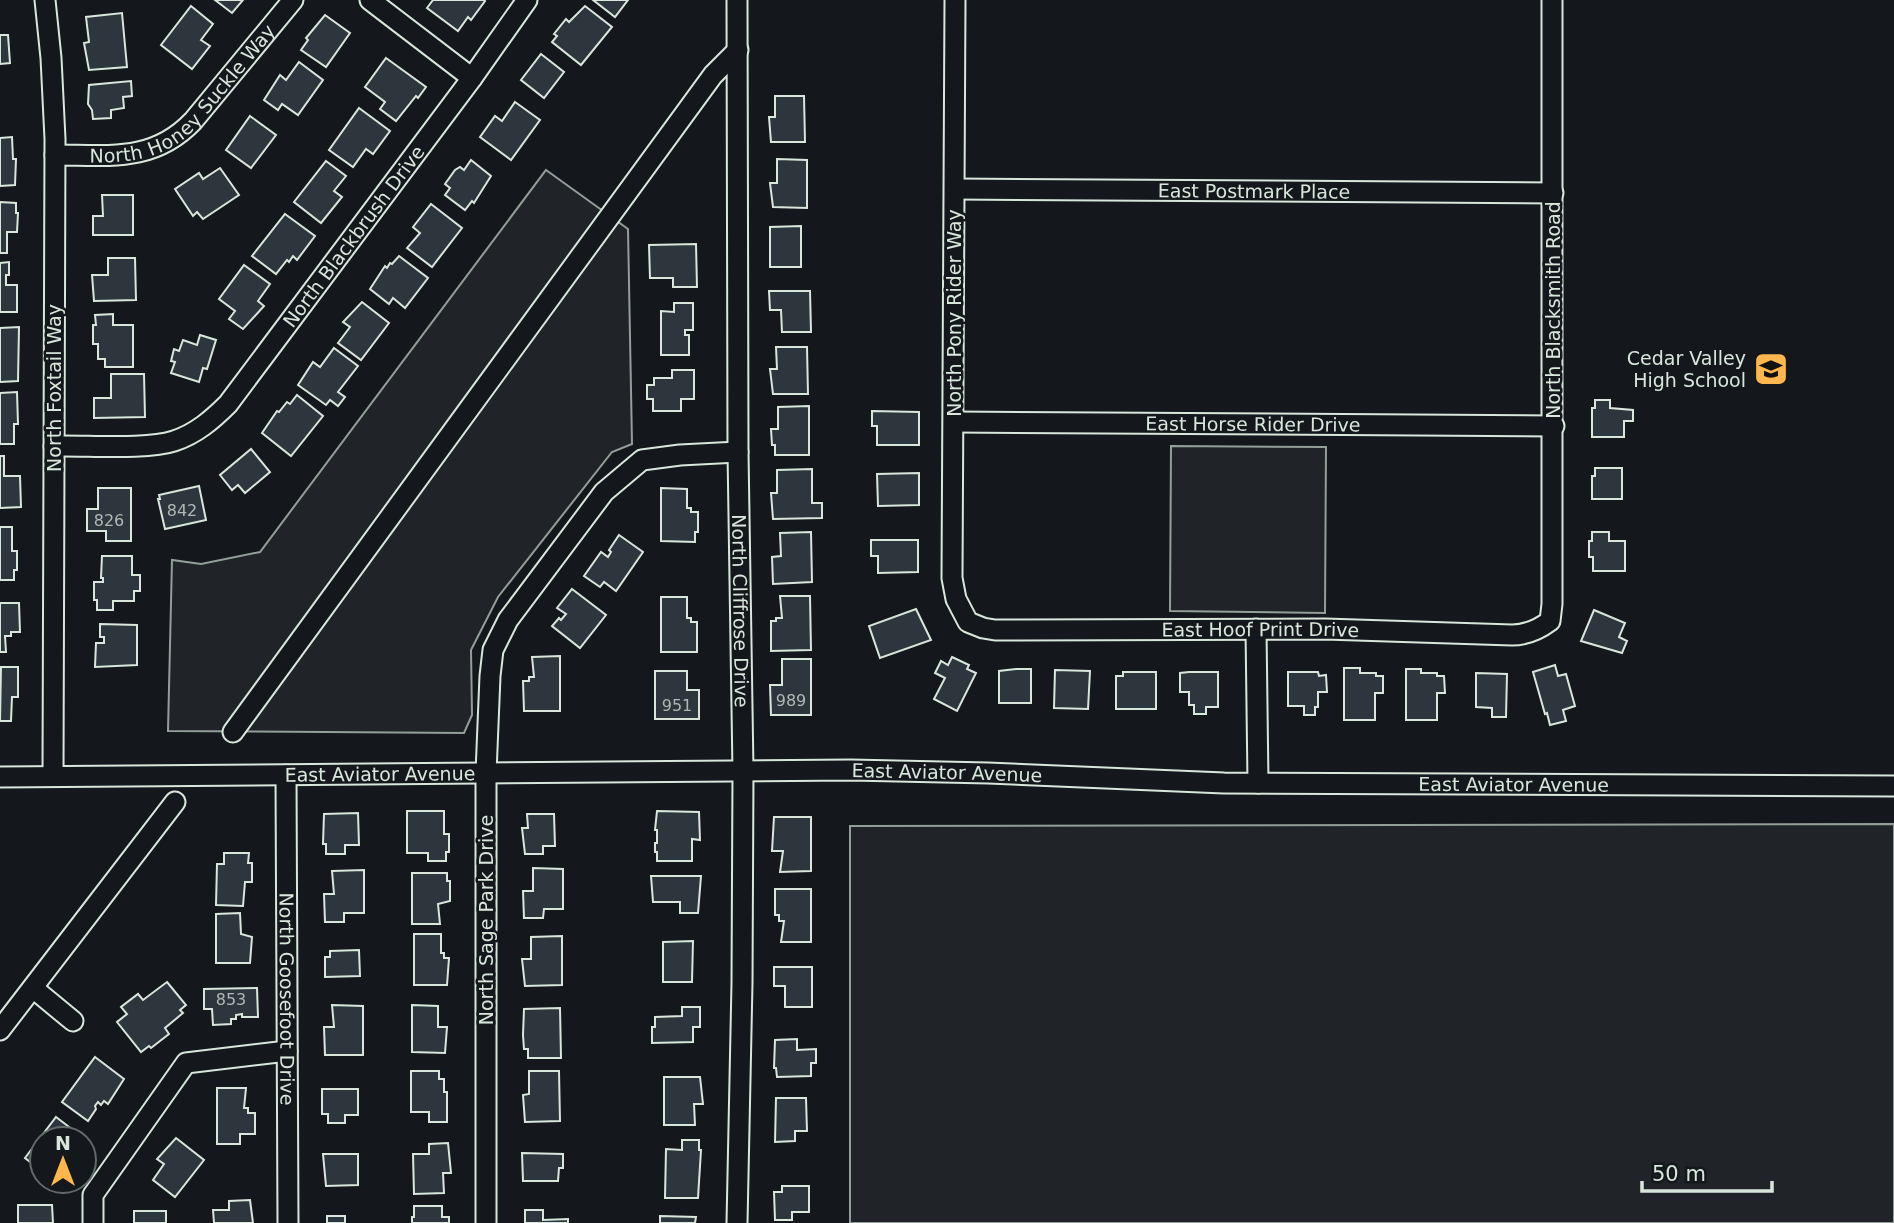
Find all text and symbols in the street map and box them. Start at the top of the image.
street label: North Honey Suckle Way [89,20,279,167]
street label: North Blackbrush Drive [278,141,429,331]
street label: East Postmark Place [1158,179,1350,203]
street label: North Blacksmith Road [1542,201,1564,419]
street label: North Pony Rider Way [943,209,965,417]
street label: North Foxtail Way [43,304,65,472]
place label: Cedar Valley High School [1627,347,1746,391]
school or university icon: Cedar Valley High School [1752,350,1790,388]
street label: East Horse Rider Drive [1145,412,1361,436]
house number: 842 [167,501,197,520]
house number: 826 [94,511,124,530]
street label: North Cliffrose Drive [728,514,753,708]
street label: East Hoof Print Drive [1161,618,1360,641]
house number: 989 [776,691,806,710]
house number: 951 [662,696,692,715]
street label: East Aviator Avenue [851,759,1043,786]
street label: East Aviator Avenue [285,762,475,786]
street label: East Aviator Avenue [1418,773,1609,796]
street label: North Sage Park Drive [475,815,497,1025]
street label: North Goosefoot Drive [276,892,298,1106]
house number: 853 [216,990,246,1009]
north arrow [28,1125,98,1195]
text: N [55,1132,71,1154]
scale bar [1642,1150,1772,1194]
text: 50 m [1652,1162,1706,1186]

